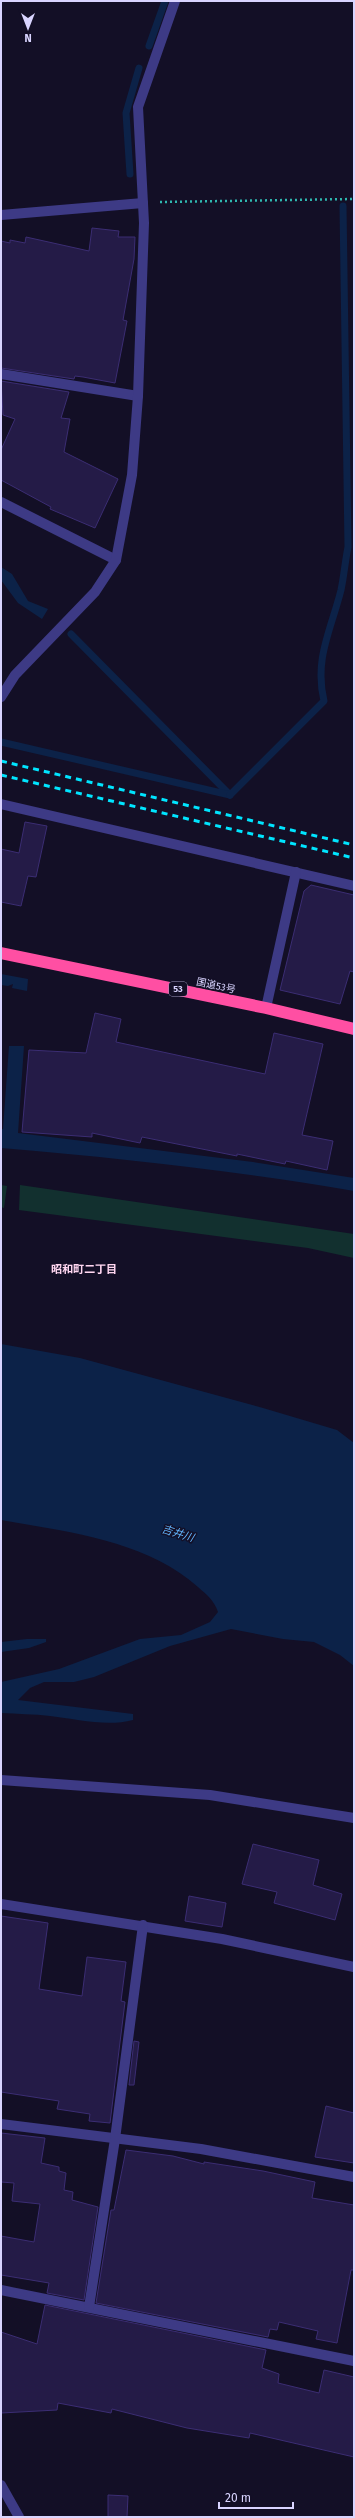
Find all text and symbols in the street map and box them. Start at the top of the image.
north arrow [8,8,48,48]
text: N [24,31,32,44]
street label: 国道53号 [195,976,237,996]
road number: 53 [169,982,187,996]
district label: 昭和町二丁目 [51,1263,117,1276]
water label: 吉井川 [160,1522,196,1545]
scale bar [219,2484,293,2510]
text: 20 m [225,2491,251,2505]

